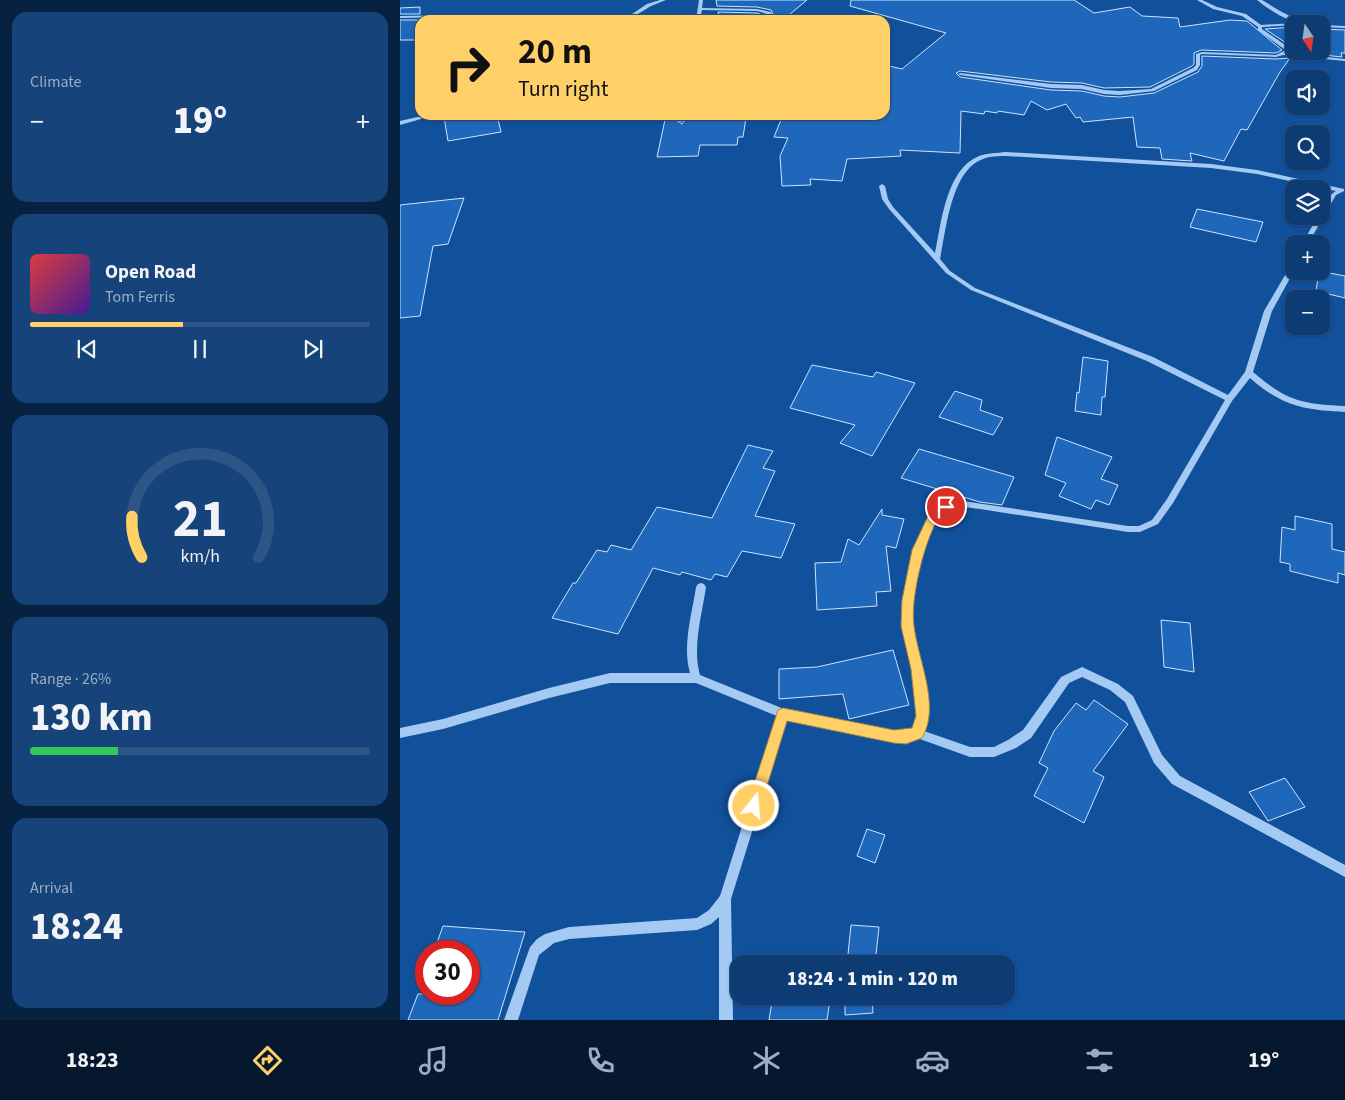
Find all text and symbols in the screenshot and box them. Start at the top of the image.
north arrow [1285,15,1330,60]
map controls [1285,15,1330,335]
text: 20 m [518,27,592,77]
icon: right [435,35,500,100]
button: sound [1285,70,1330,115]
text: Climate [30,71,81,93]
text: Turn right [518,73,608,105]
text: 19° [173,94,227,148]
text: − [30,102,44,142]
text: + [356,102,370,142]
button: search [1285,125,1330,170]
button: layers [1285,180,1330,225]
button: + [1285,235,1330,280]
text: Open Road [105,259,196,286]
text: Tom Ferris [105,286,175,308]
button: − [1285,290,1330,335]
icon: previous [73,335,101,363]
icon: pause [186,335,214,363]
icon: next [299,335,327,363]
text: 21 [173,483,227,557]
pin [925,486,967,528]
icon: arrive [932,493,960,521]
text: km/h [180,544,220,569]
text: Range · 26% [30,668,111,690]
text: 130 km [30,691,152,745]
position arrow [727,779,779,831]
text: Arrival [30,877,73,899]
text: 18:24 [30,900,123,954]
speed limit sign: 30 [415,940,480,1005]
text: 18:24 · 1 min · 120 m [787,966,958,993]
icon: directions [250,1043,285,1078]
icon: music [416,1043,451,1078]
icon: phone [583,1043,618,1078]
icon: climate [749,1043,784,1078]
icon: car [915,1043,950,1078]
icon: filters [1082,1043,1117,1078]
text: 18:23 [66,1044,119,1076]
text: 19° [1248,1044,1279,1076]

